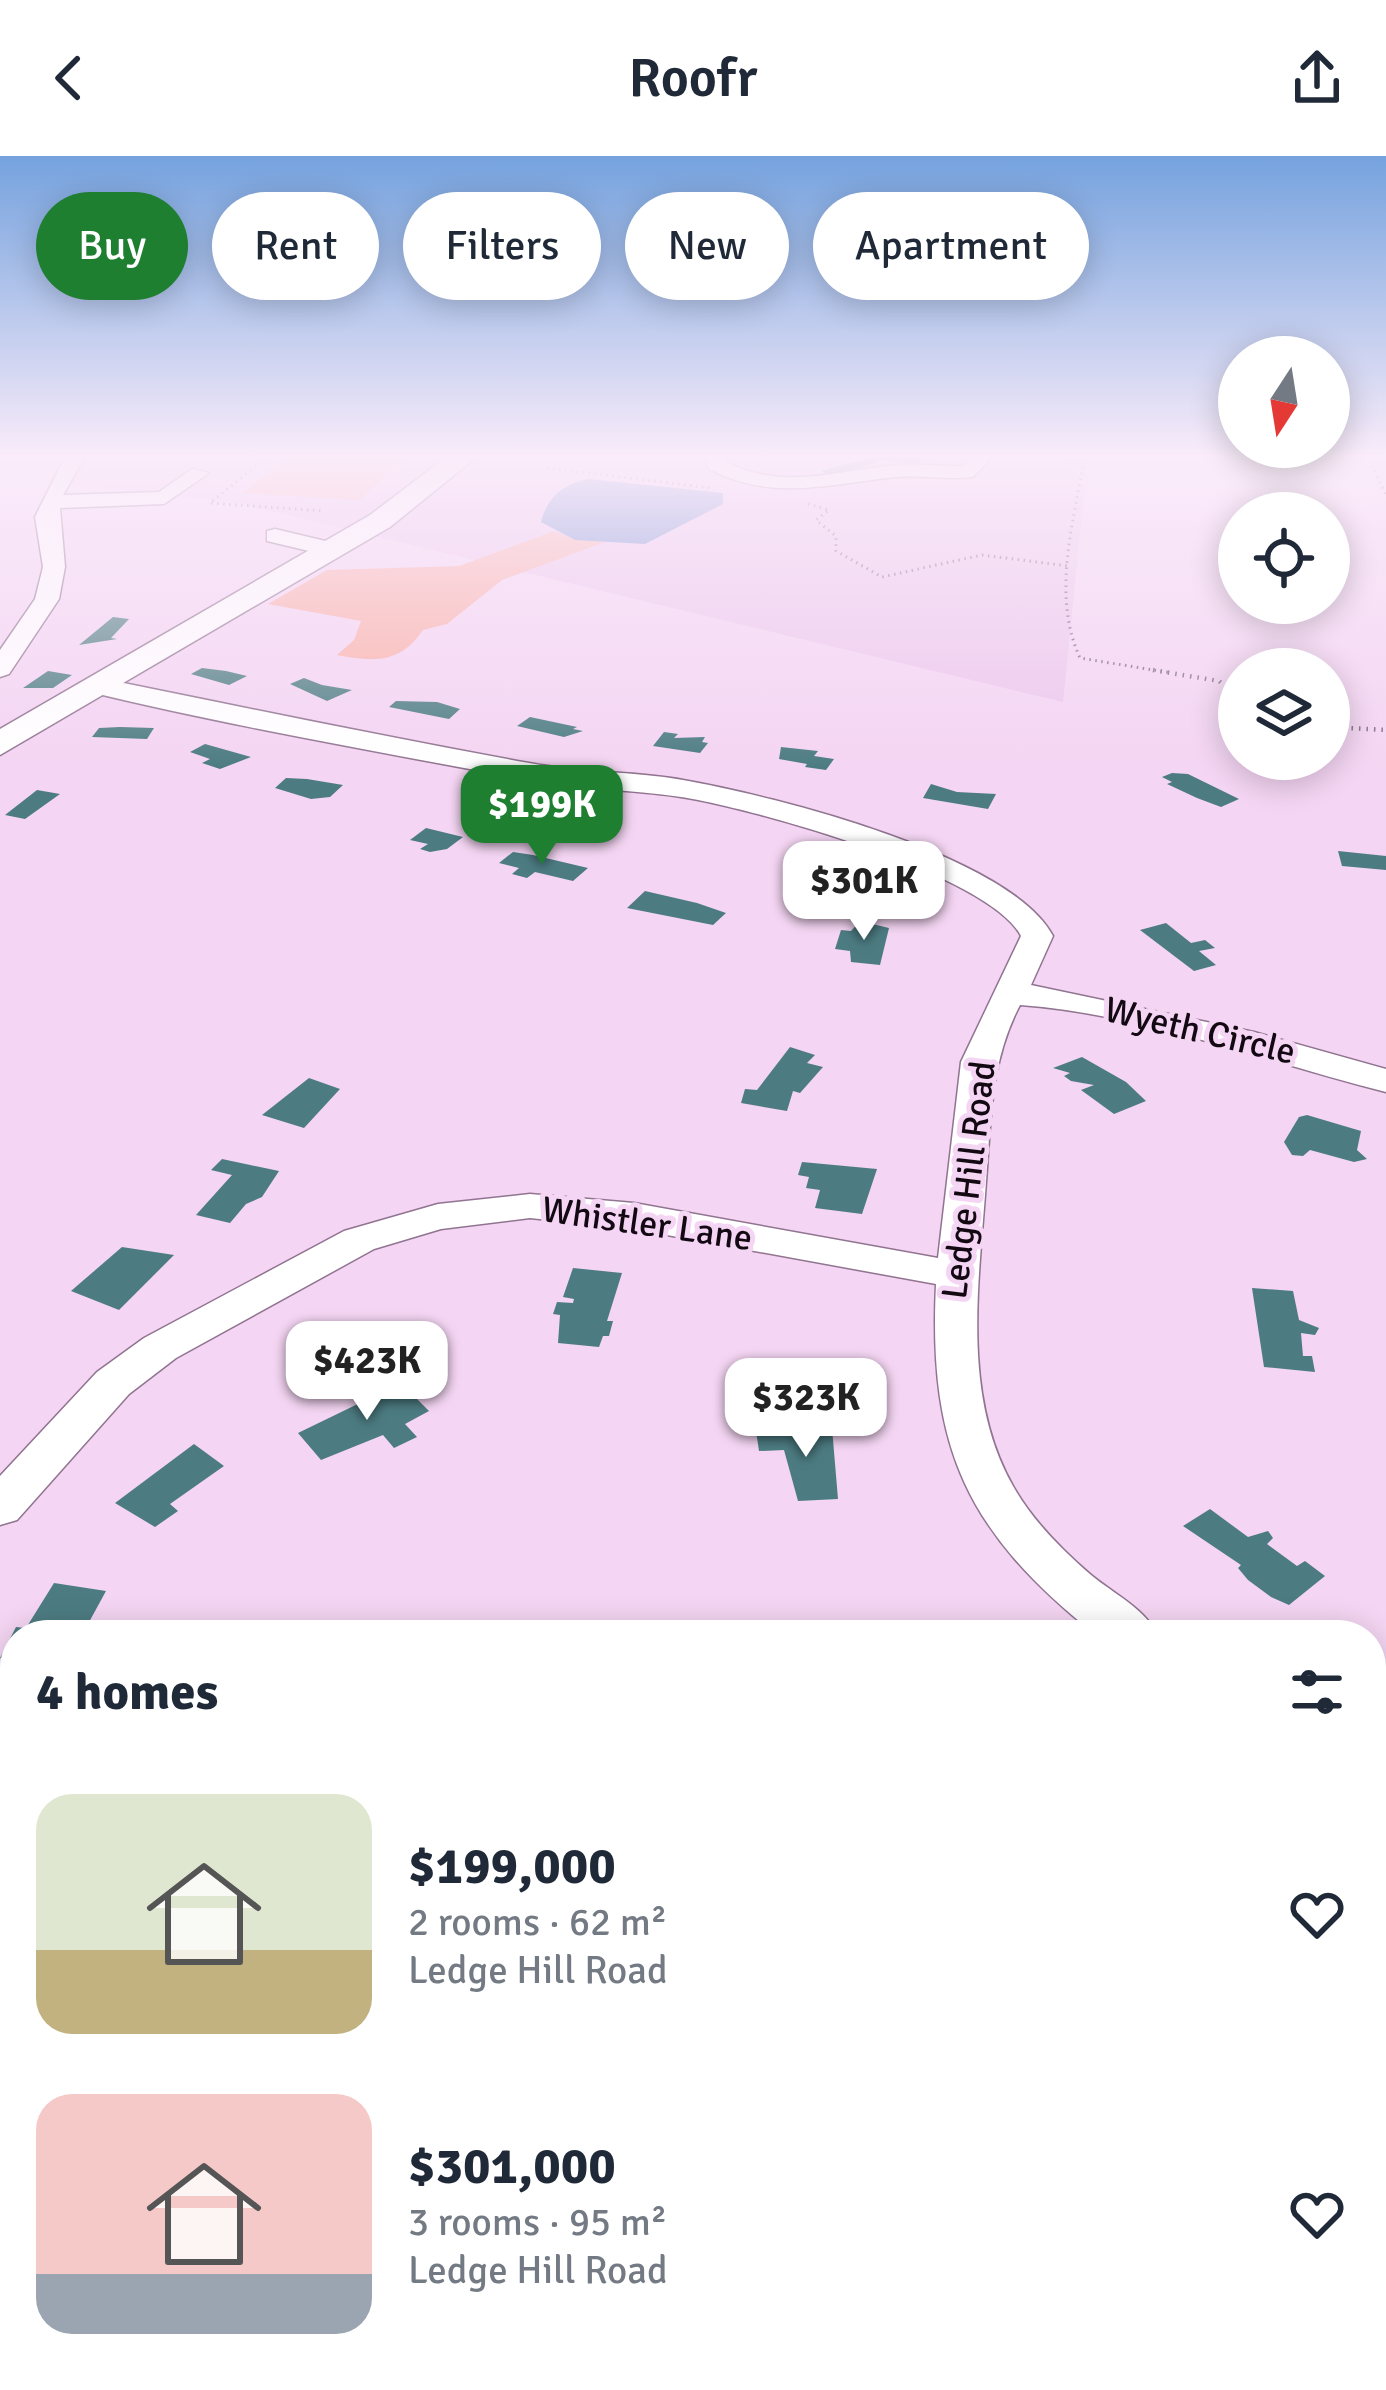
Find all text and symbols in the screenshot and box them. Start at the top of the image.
icon: back [36,45,102,111]
text: Roofr [629,45,757,112]
icon: share [1284,45,1350,111]
chip: Buy [36,192,188,300]
chip: Rent [212,192,379,300]
chip: Filters [403,192,601,300]
chip: New [625,192,789,300]
chip: Apartment [813,192,1089,300]
north arrow [1218,336,1350,468]
map controls [1218,336,1350,780]
button: locate [1218,492,1350,624]
button: layers [1218,648,1350,780]
pin: $199K [458,765,626,867]
text: $199K [488,780,596,828]
pin: $301K [780,841,948,943]
text: $301K [810,856,918,904]
street label: Wyeth Circle [1100,987,1300,1075]
street label: Ledge Hill Road [932,1058,1006,1302]
street label: Whistler Lane [539,1187,755,1261]
pin: $423K [283,1321,451,1423]
text: $423K [313,1336,421,1384]
pin: $323K [722,1358,890,1460]
text: $323K [752,1373,860,1421]
icon: filters [1284,1659,1350,1725]
text: 4 homes [36,1661,218,1724]
text: $199,000 [408,1835,616,1898]
icon: home [132,1842,276,1986]
icon: heart [1284,1881,1350,1947]
text: 2 rooms · 62 m² [408,1898,667,1946]
text: Ledge Hill Road [408,1946,668,1994]
text: $301,000 [408,2135,616,2198]
icon: home [132,2142,276,2286]
icon: heart [1284,2181,1350,2247]
text: 3 rooms · 95 m² [408,2198,667,2246]
text: Ledge Hill Road [408,2246,668,2294]

